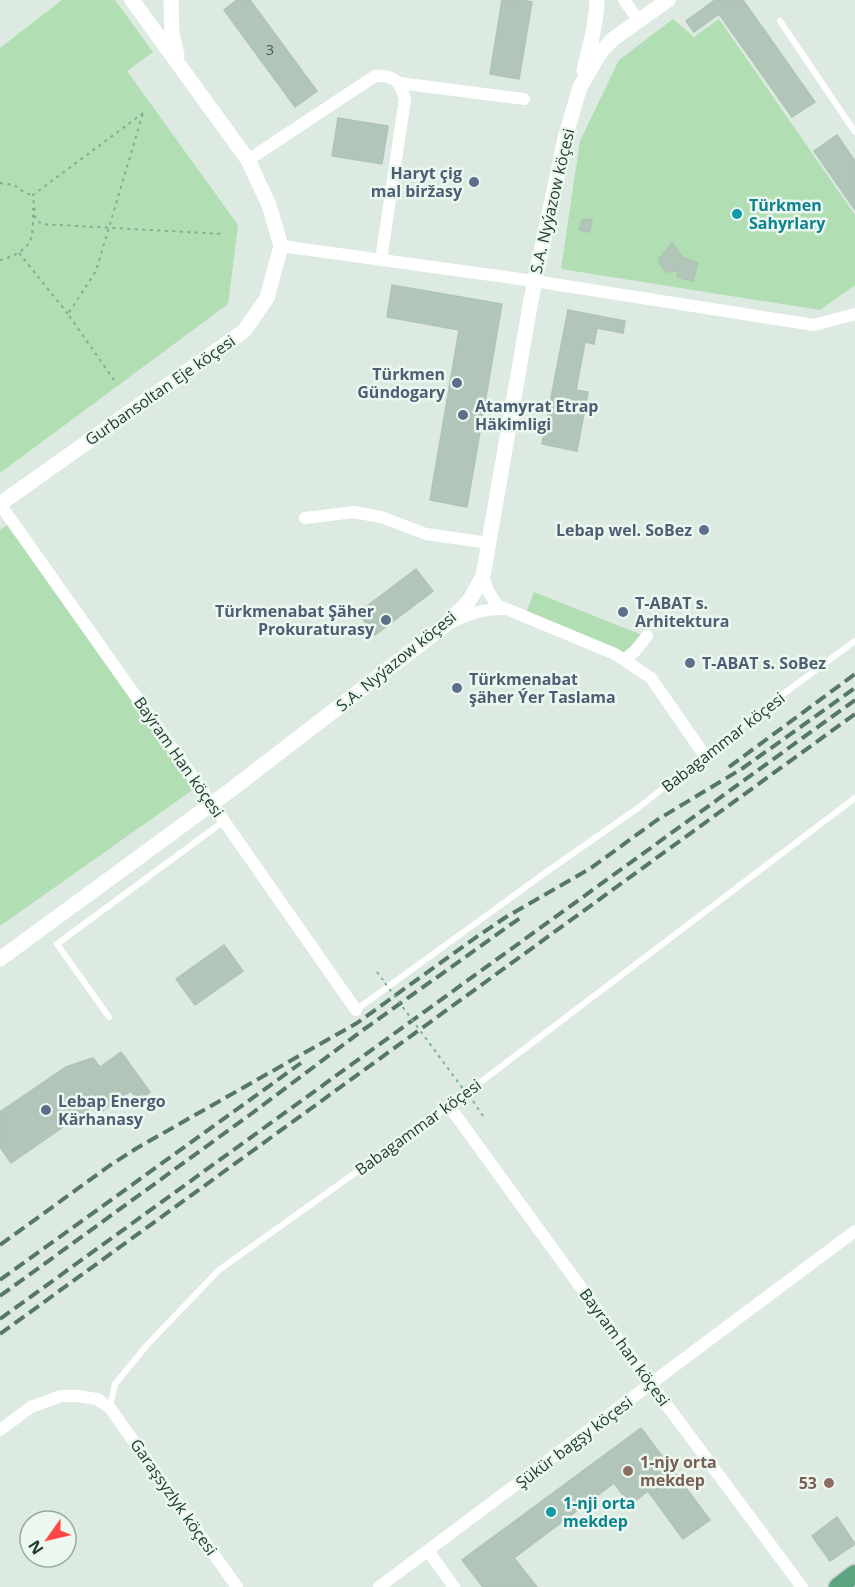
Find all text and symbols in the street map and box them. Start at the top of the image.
house number: 3 [266,40,274,59]
street label: S.A. Nyýazow köçesi [525,126,579,276]
place label: Haryt çig mal biržasy [371,162,463,202]
marker: Haryt çig mal biržasy [467,175,481,189]
place label: Türkmen Sahyrlary [749,194,826,234]
marker: Türkmen Sahyrlary [730,207,744,221]
street label: Gurbansoltan Eje köçesi [80,330,240,450]
place label: Türkmen Gündogary [357,363,446,403]
marker: Türkmen Gündogary [450,376,464,390]
place label: Atamyrat Etrap Häkimligi [475,395,598,435]
marker: Atamyrat Etrap Häkimligi [456,408,470,422]
place label: Lebap wel. SoBez [556,519,692,541]
marker: Lebap wel. SoBez [697,523,711,537]
place label: T-ABAT s. Arhitektura [635,592,729,632]
place label: Türkmenabat Şäher Prokuraturasy [215,600,375,640]
marker: T-ABAT s. Arhitektura [616,605,630,619]
street label: S.A. Nyýazow köçesi [331,606,461,716]
marker: Türkmenabat Şäher Prokuraturasy [379,613,393,627]
place label: T-ABAT s. SoBez [702,652,826,674]
marker: T-ABAT s. SoBez [683,656,697,670]
place label: Türkmenabat şäher Ýer Taslama [469,668,616,708]
marker: Türkmenabat şäher Ýer Taslama [450,681,464,695]
street label: Babagammar köçesi [657,687,789,797]
street label: Baýram Han köçesi [129,692,229,822]
street label: Babagammar köçesi [350,1074,486,1180]
place label: Lebap Energo Kärhanasy [58,1090,166,1130]
marker: Lebap Energo Kärhanasy [39,1103,53,1117]
street label: Bayram han köçesi [575,1284,675,1410]
street label: Şükür bagşy köçesi [511,1391,637,1493]
street label: Garaşsyzlyk köçesi [126,1434,222,1560]
place label: 1-njy orta mekdep [640,1451,717,1491]
marker: 1-njy orta mekdep [621,1464,635,1478]
place label: 53 [799,1472,817,1494]
marker: 53 [822,1476,836,1490]
place label: 1-nji orta mekdep [563,1492,636,1532]
marker: 1-nji orta mekdep [544,1505,558,1519]
north arrow [18,1509,78,1569]
text: N [23,1536,48,1559]

